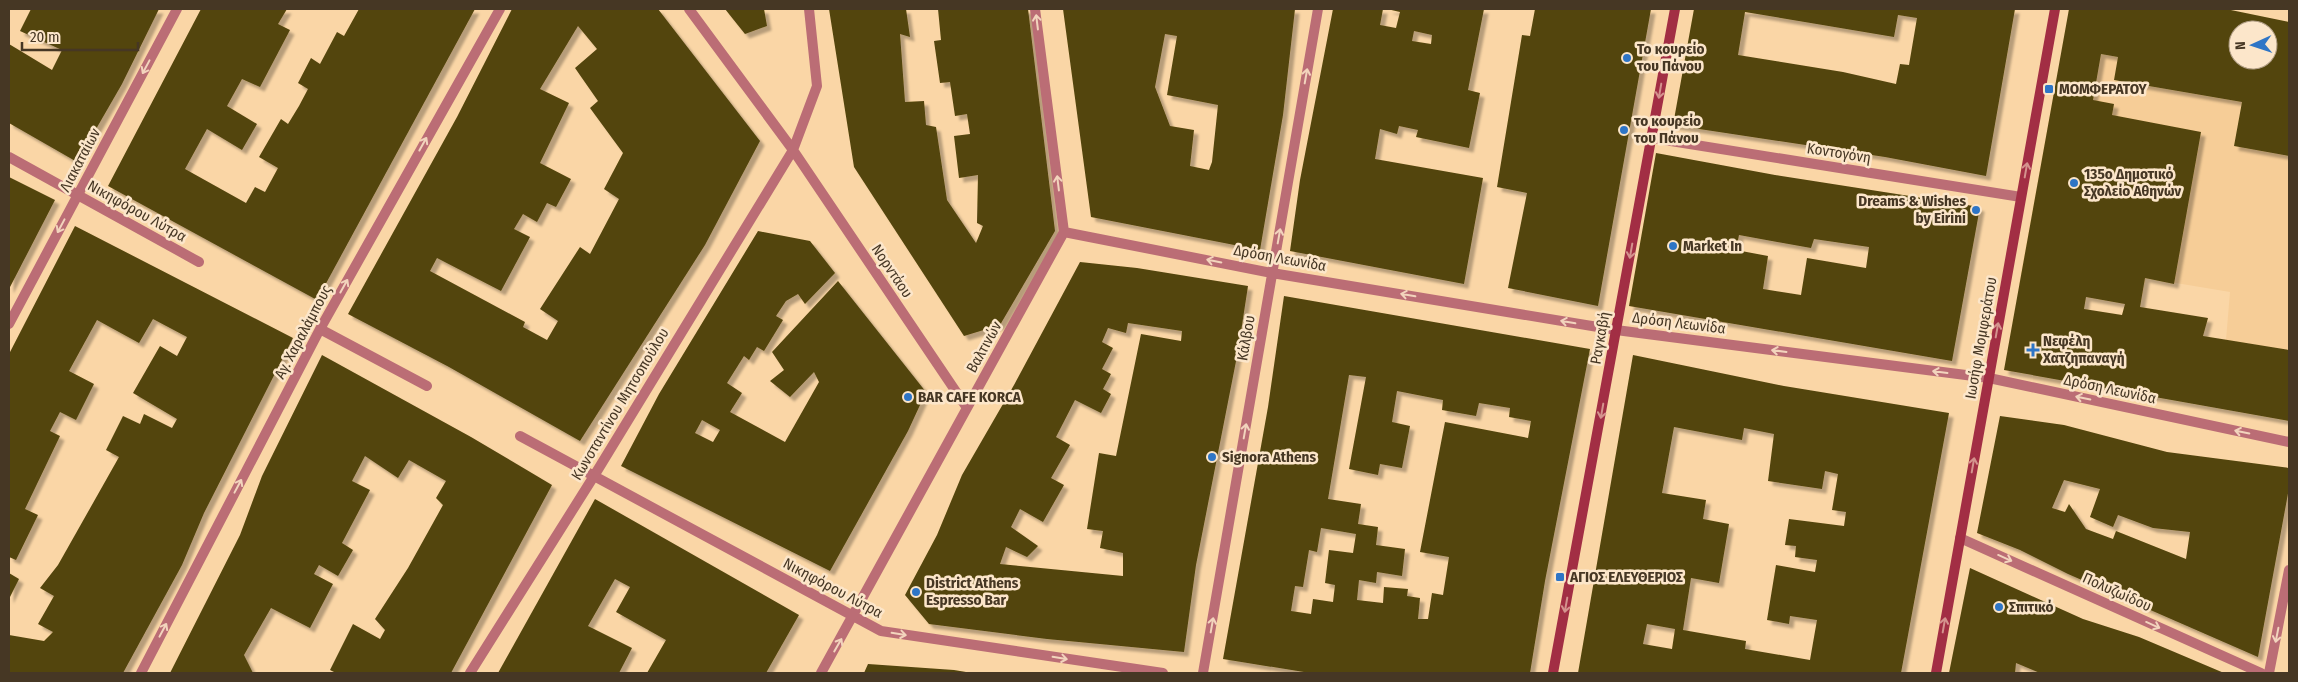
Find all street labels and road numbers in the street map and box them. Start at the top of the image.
street label: Λιακαταίων [56,125,104,195]
street label: Κοντογόνη [1806,139,1872,167]
street label: Νικηφόρου Λύτρα [84,176,190,246]
street label: Νορντάου [868,241,916,301]
street label: Δρόση Λεωνίδα [1232,241,1328,275]
street label: Ιωσήφ Μομφεράτου [1961,276,2001,400]
street label: Αγ. Χαραλάμπους [271,281,336,382]
street label: Δρόση Λεωνίδα [1631,308,1727,338]
street label: Ραγκαβή [1587,310,1613,366]
street label: Κάλβου [1233,314,1259,362]
street label: Βαλτινών [963,318,1006,376]
street label: Κωνσταντίνου Μητσοπούλου [567,325,673,483]
street label: Δρόση Λεωνίδα [2062,370,2158,408]
street label: Νικηφόρου Λύτρα [780,554,886,622]
street label: Πολυζωίδου [2080,569,2154,615]

